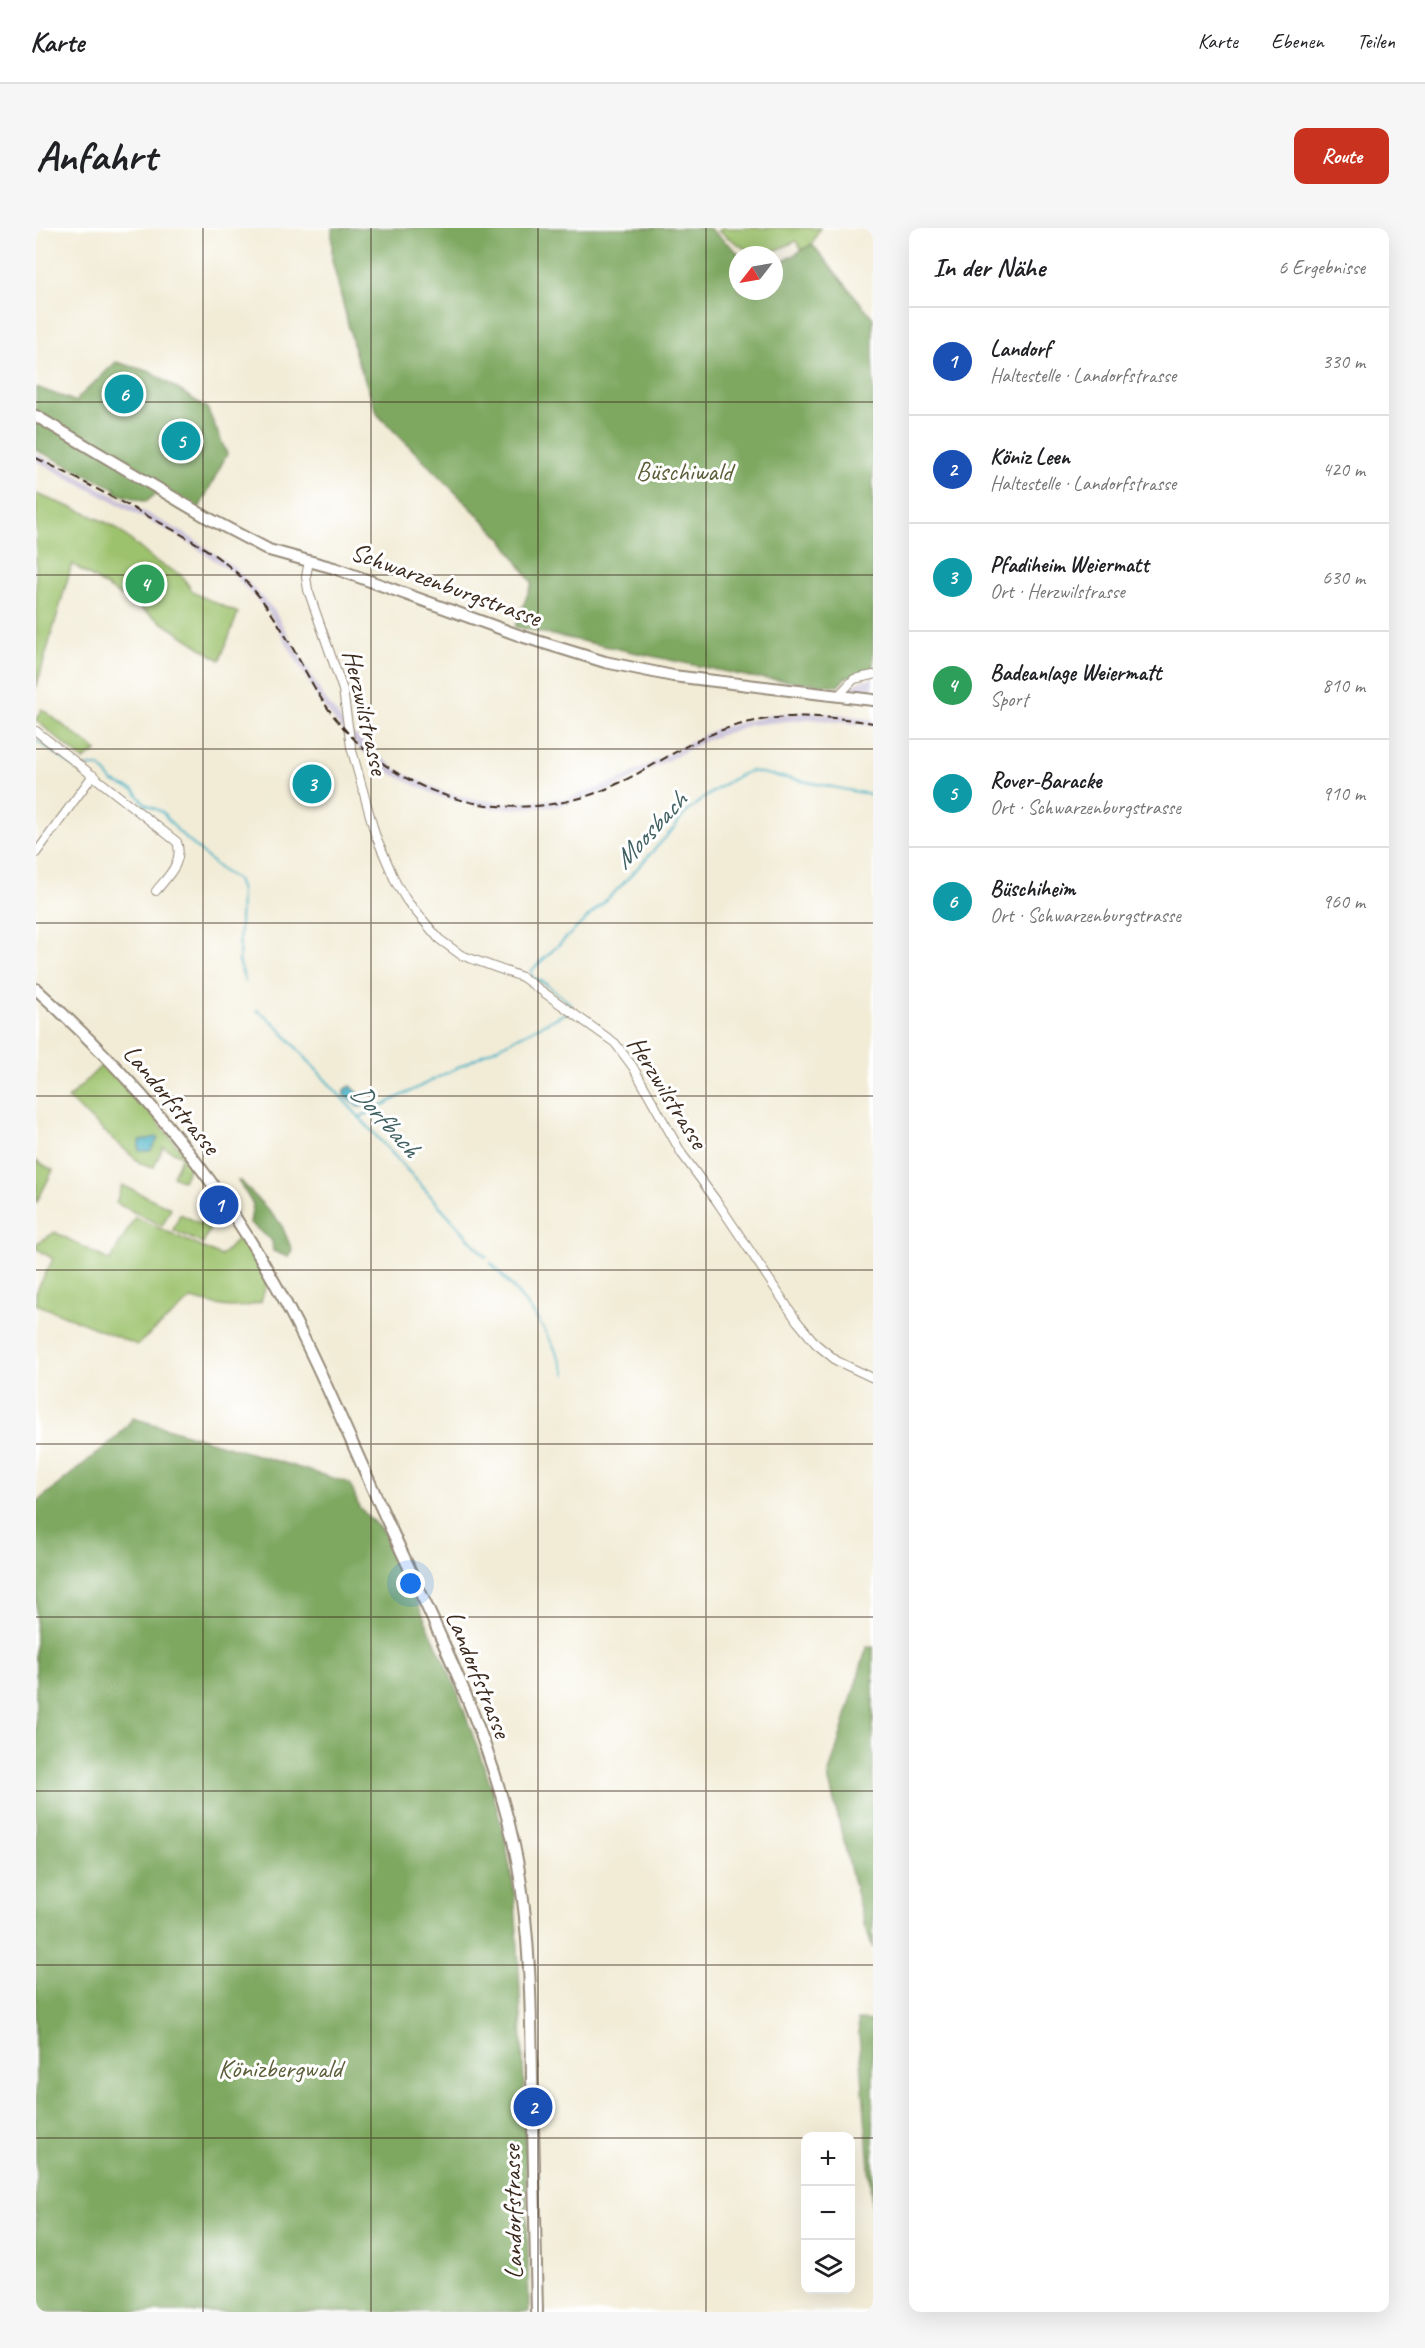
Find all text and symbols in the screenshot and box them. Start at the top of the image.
text: Karte [30,24,84,59]
text: Karte [1198,28,1238,54]
text: Ebenen [1271,28,1324,54]
text: Teilen [1357,28,1395,54]
button: Route [1294,128,1389,184]
text: Anfahrt [36,130,156,183]
north arrow [729,246,783,300]
text: In der Nähe [933,251,1045,284]
text: 6 Ergebnisse [1278,255,1365,280]
text: Landorf [990,335,1051,363]
text: 1 [948,349,957,374]
text: 330 m [1322,349,1365,374]
text: Haltestelle · Landorfstrasse [990,363,1176,388]
pin: 6 [104,372,143,416]
pin: 5 [162,418,200,464]
text: Köniz Leen [990,443,1070,471]
park label: Büschiwald [636,455,736,488]
text: 2 [948,457,957,482]
text: 420 m [1322,457,1365,482]
text: Haltestelle · Landorfstrasse [990,471,1176,496]
street label: Schwarzenburgstrasse [346,535,547,635]
text: Pfadiheim Weiermatt [990,551,1148,579]
pin: 4 [126,562,164,606]
text: 3 [948,565,957,590]
text: 630 m [1322,565,1365,590]
text: Ort · Herzwilstrasse [990,579,1125,604]
street label: Herzwilstrasse [335,647,396,780]
text: Badeanlage Weiermatt [990,659,1161,687]
text: 4 [948,673,957,698]
text: 810 m [1322,673,1365,698]
text: Sport [990,687,1028,712]
pin: 3 [292,762,332,806]
text: Rover-Baracke [990,767,1101,795]
text: 5 [948,781,957,806]
text: 910 m [1322,781,1365,806]
water label: Moosbach [606,783,696,876]
text: Ort · Schwarzenburgstrasse [990,795,1181,820]
text: Büschiheim [990,875,1075,903]
text: 6 [948,889,957,914]
text: 960 m [1322,889,1365,914]
text: Ort · Schwarzenburgstrasse [990,903,1181,928]
street label: Herzwilstrasse [620,1030,717,1157]
street label: Landorfstrasse [116,1037,229,1163]
water label: Dorfbach [344,1076,429,1165]
pin: 1 [200,1182,238,1228]
your location [396,1569,425,1598]
street label: Landorfstrasse [438,1606,520,1745]
park label: Könizbergwald [218,2052,346,2085]
pin: 2 [514,2084,552,2130]
map controls [801,2132,855,2294]
button: + [801,2132,855,2186]
street label: Landorfstrasse [495,2142,530,2279]
button: − [801,2186,855,2240]
button: layers [801,2240,855,2294]

